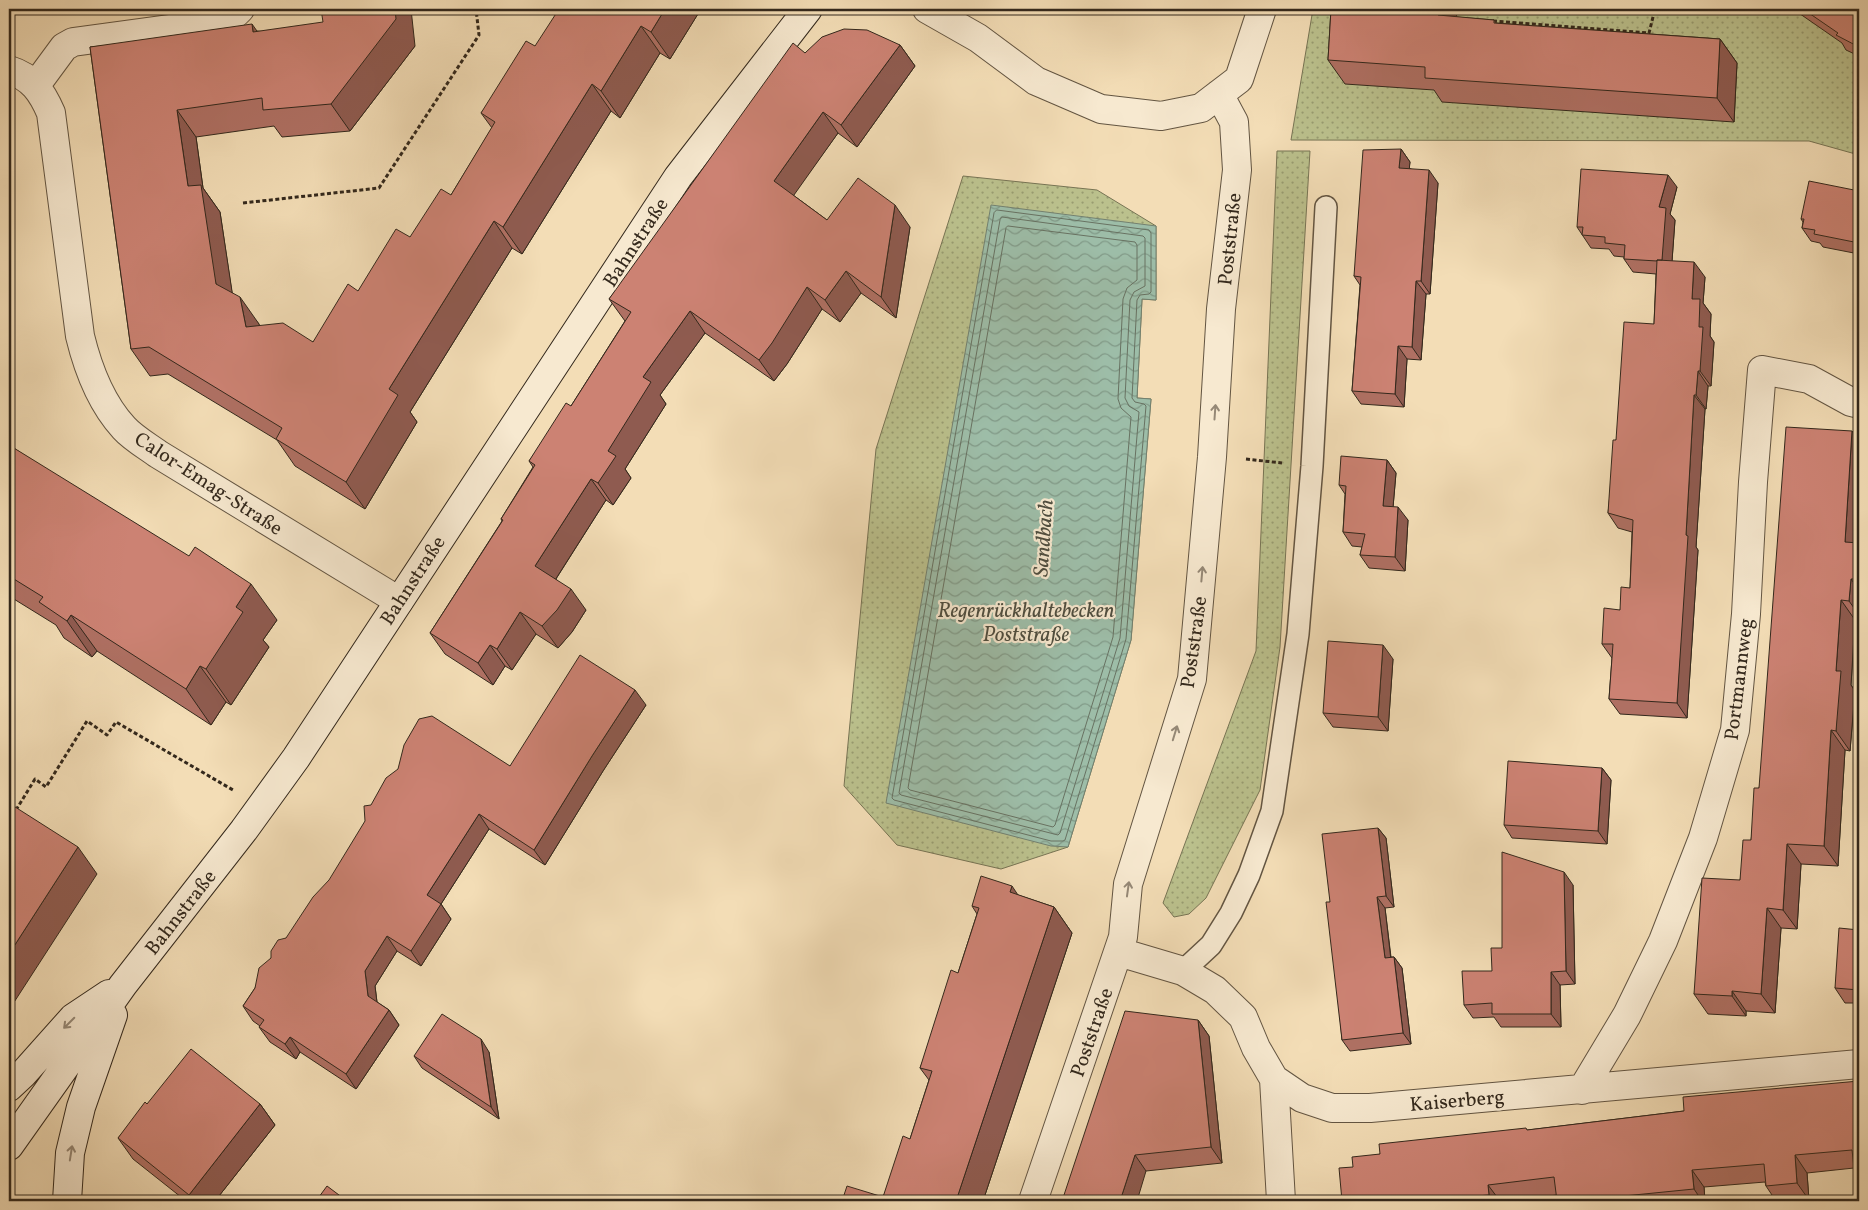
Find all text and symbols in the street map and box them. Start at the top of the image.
street label: Poststraße [1212,192,1250,287]
street label: Bahnstraße [597,193,676,293]
one-way arrow [1210,404,1219,420]
street label: Calor-Emag-Straße [128,426,288,543]
water label: Sandbach [1027,498,1062,578]
street label: Bahnstraße [374,531,453,631]
one-way arrow [1197,566,1206,582]
street label: Poststraße [1175,594,1215,690]
water label: Regenrückhaltebecken Poststraße [938,597,1115,650]
street label: Portmannweg [1719,617,1761,742]
one-way arrow [1170,725,1180,741]
street label: Bahnstraße [139,865,224,962]
one-way arrow [1123,881,1133,897]
street label: Poststraße [1065,984,1121,1081]
one-way arrow [63,1017,75,1029]
street label: Kaiserberg [1409,1084,1506,1120]
one-way arrow [66,1145,76,1161]

